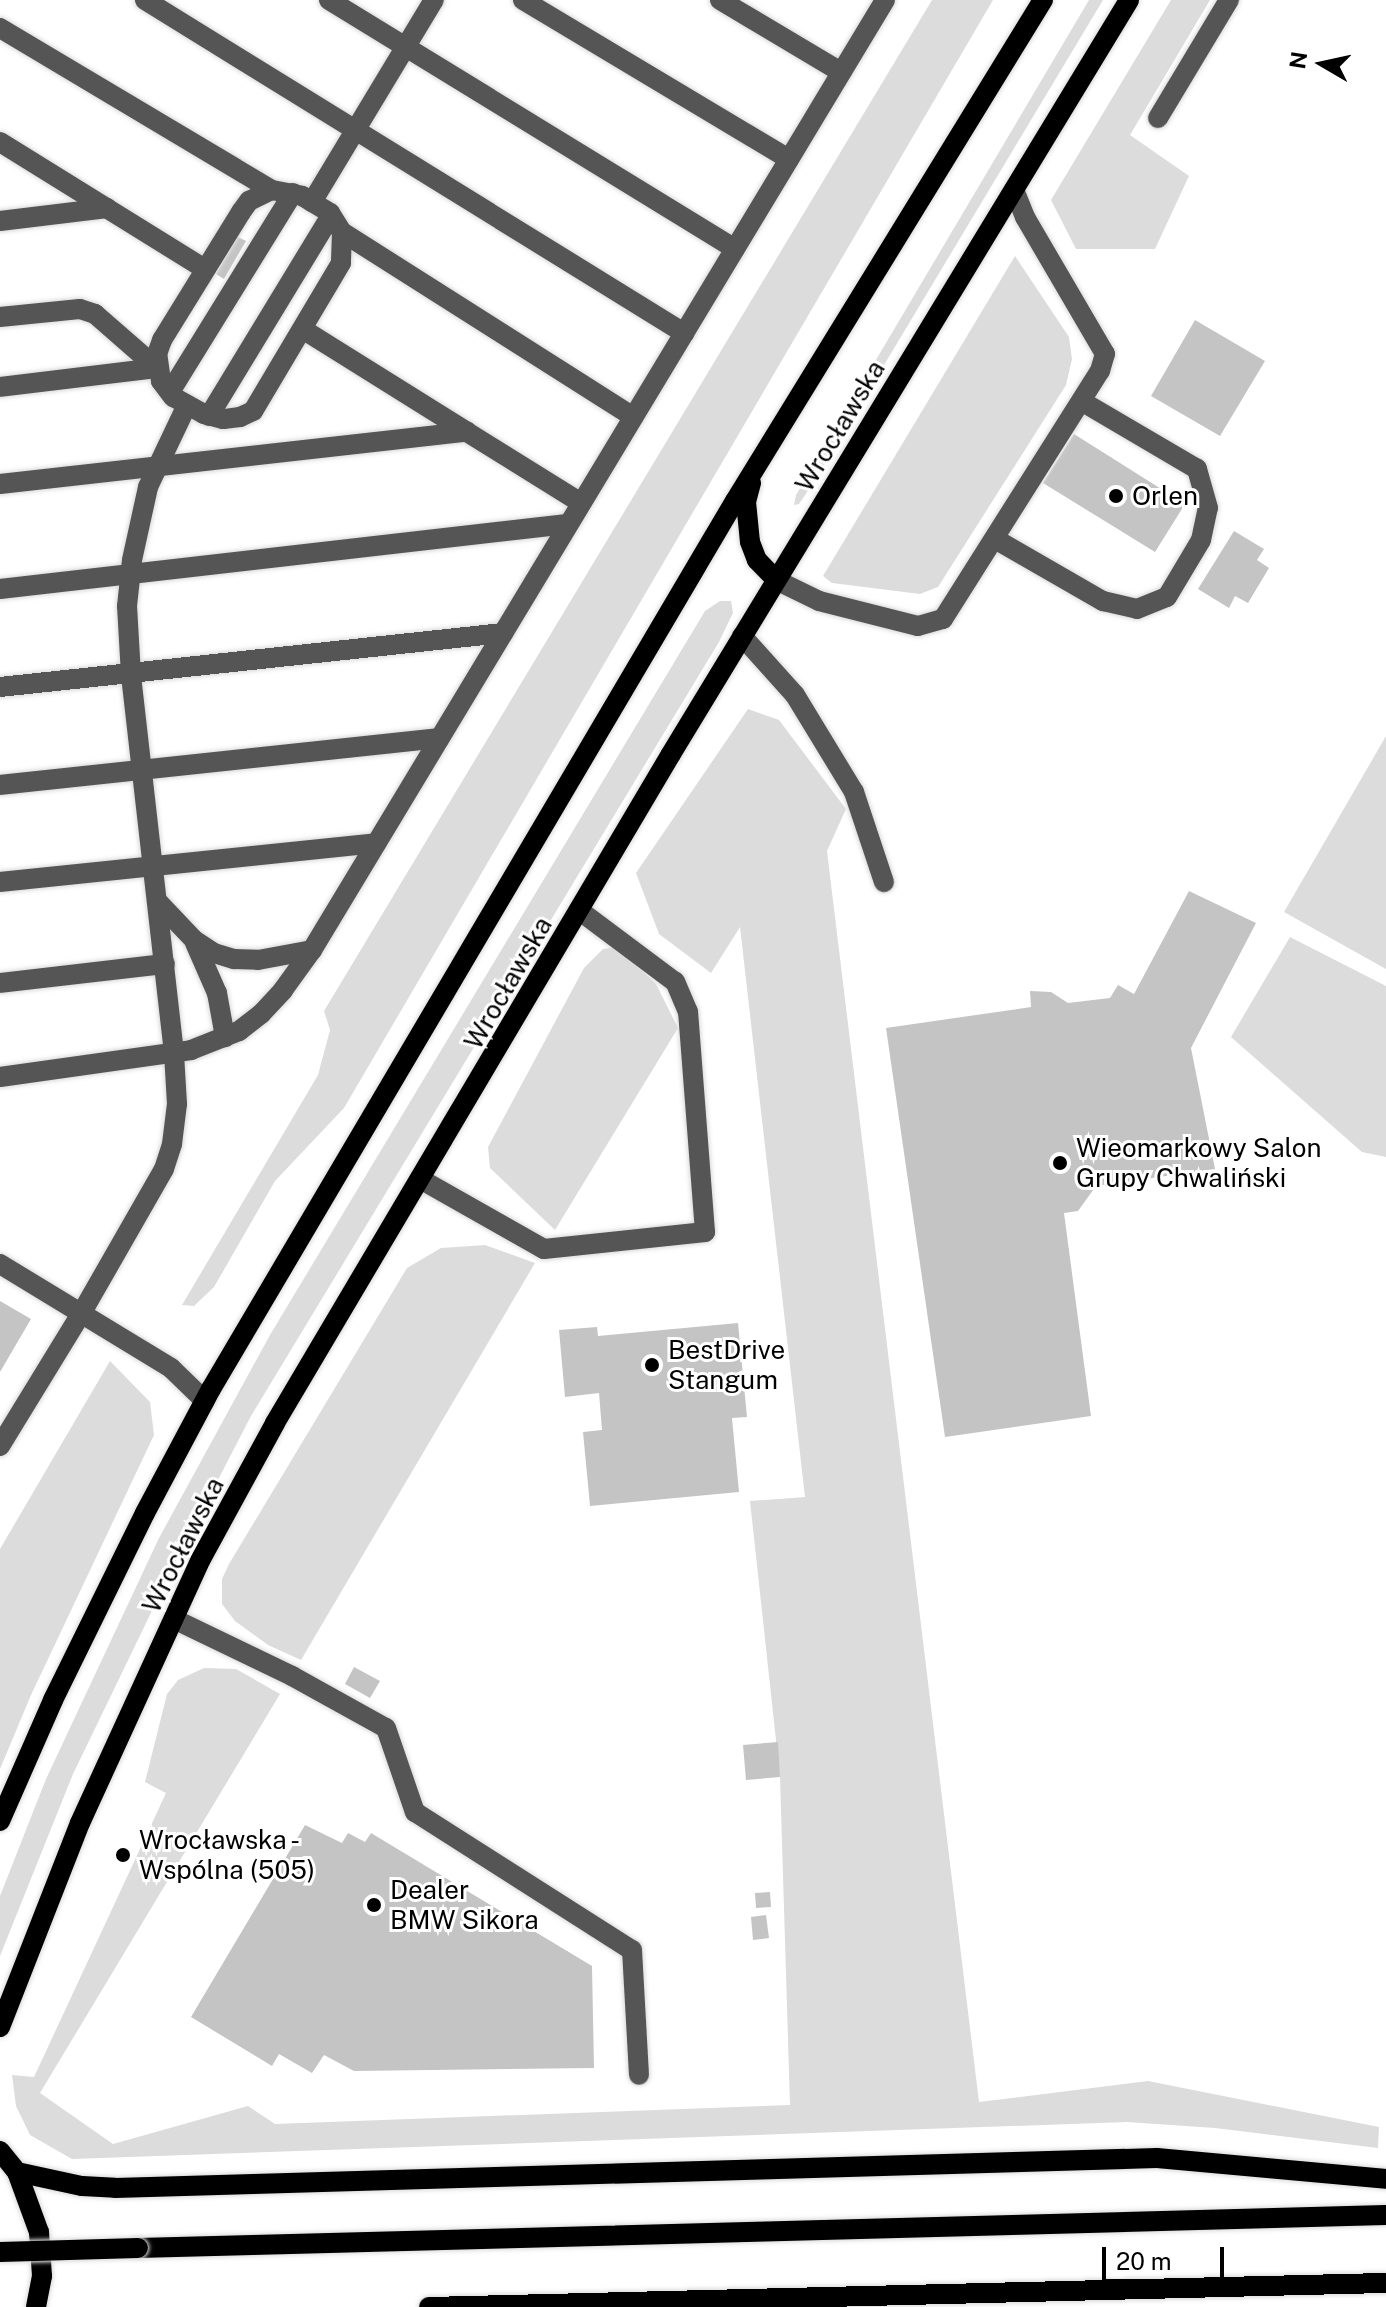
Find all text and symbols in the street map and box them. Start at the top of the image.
north arrow [1282,24,1362,104]
text: N [1284,50,1312,71]
street label: Wrocławska [789,355,891,497]
place label: Orlen [1132,480,1198,512]
marker: Orlen [1107,487,1125,505]
street label: Wrocławska [458,911,558,1055]
place label: Wieomarkowy Salon Grupy Chwaliński [1076,1132,1322,1194]
marker: Wieomarkowy Salon Grupy Chwaliński [1051,1154,1069,1172]
place label: BestDrive Stangum [668,1334,785,1396]
marker: BestDrive Stangum [643,1356,661,1374]
street label: Wrocławska [136,1472,230,1618]
place label: Wrocławska - Wspólna (505) [139,1824,315,1886]
marker: Wrocławska - Wspólna (505) [114,1846,132,1864]
place label: Dealer BMW Sikora [390,1874,539,1936]
marker: Dealer BMW Sikora [365,1896,383,1914]
scale bar [1106,2231,1228,2281]
text: 20 m [1116,2247,1172,2275]

